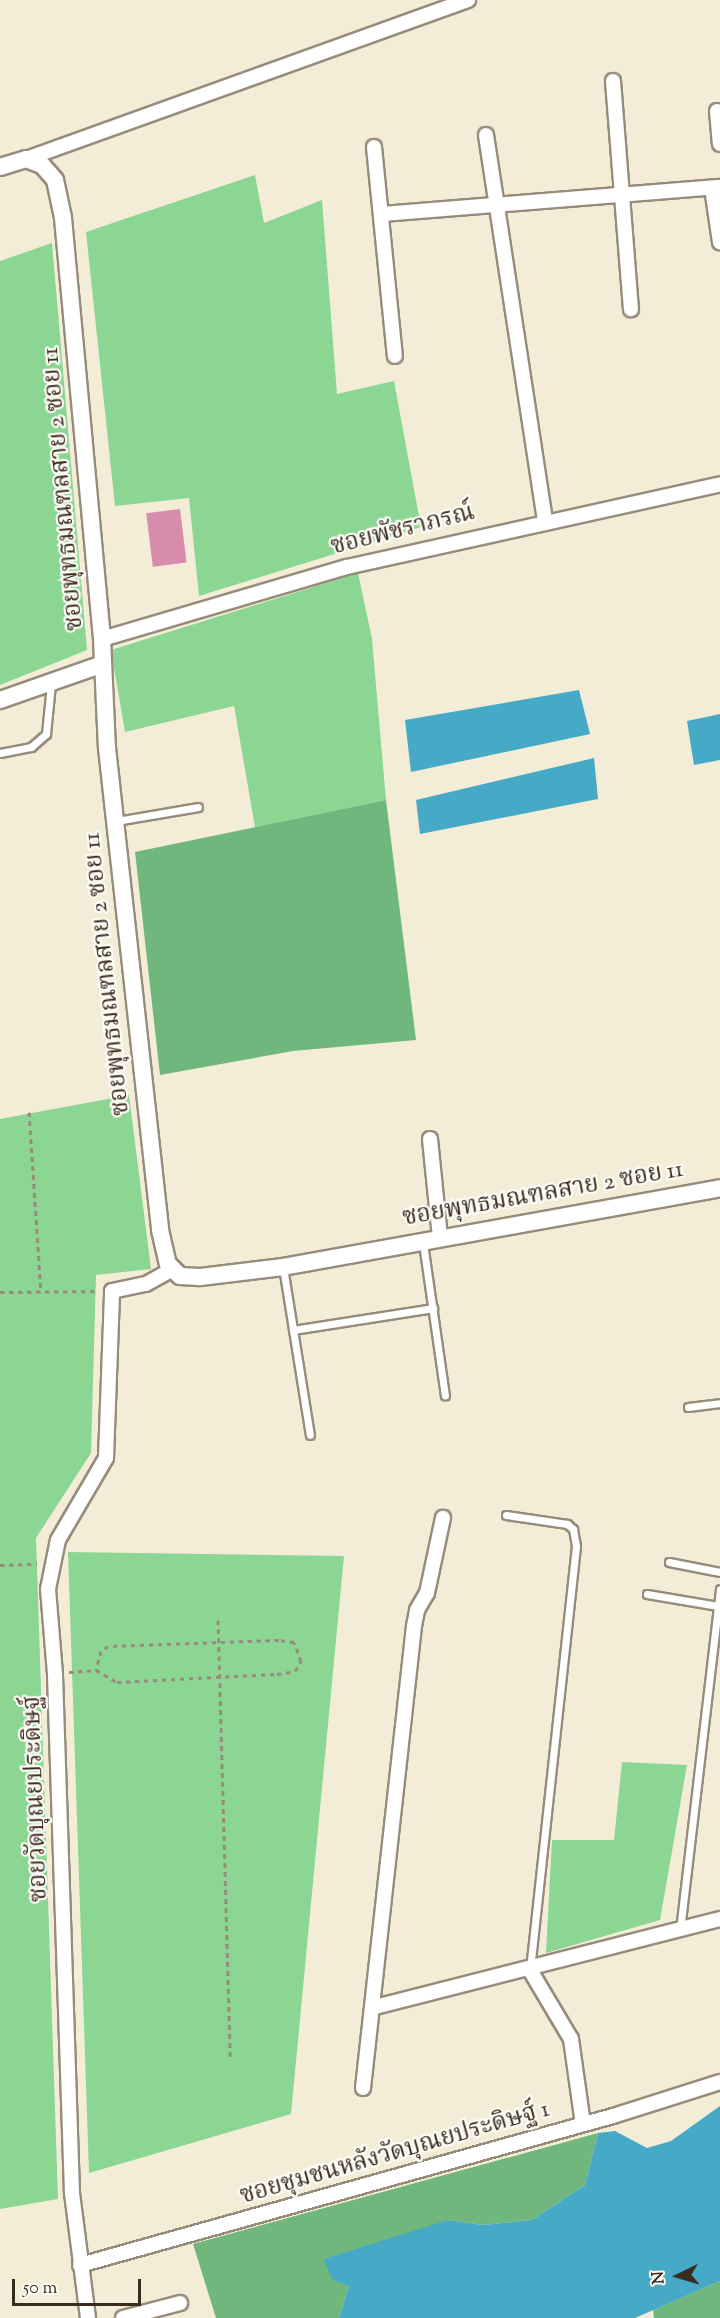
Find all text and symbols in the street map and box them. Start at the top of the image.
street label: ซอยพุทธมณฑลสาย 2 ซอย 11 [37,346,91,632]
street label: ซอยพัชราภรณ์ [328,499,478,563]
street label: ซอยพุทธมณฑลสาย 2 ซอย 11 [79,831,137,1117]
street label: ซอยพุทธมณฑลสาย 2 ซอย 11 [400,1156,686,1234]
street label: ซอยวัดบุณยประดิษฐ์ [19,1695,55,1903]
street label: ซอยชุมชนหลังวัดบุณยประดิษฐ์ 1 [237,2096,553,2212]
north arrow [648,2246,708,2306]
scale bar [15,2267,144,2305]
text: N [648,2270,672,2285]
text: 50 m [23,2276,57,2302]

